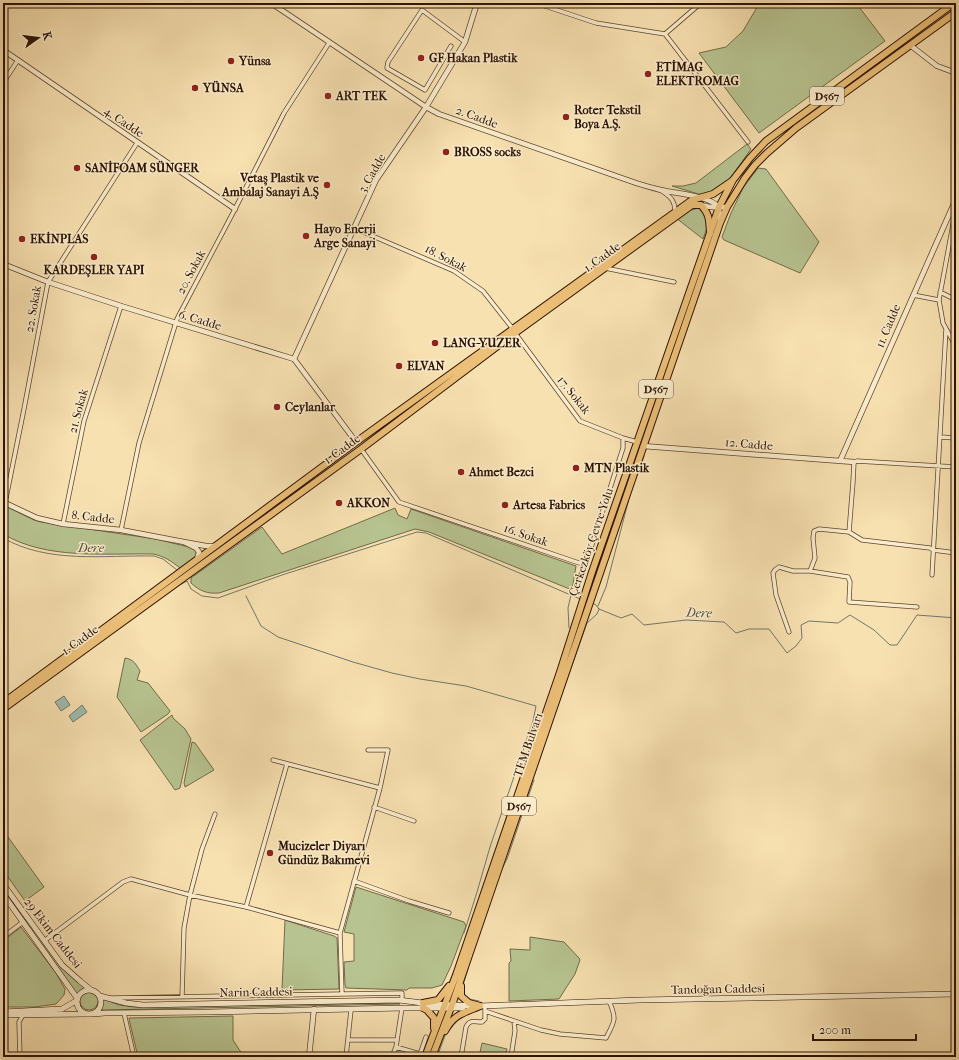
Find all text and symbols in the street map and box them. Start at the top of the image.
north arrow [18,18,58,58]
text: K [40,30,55,42]
place label: GF Hakan Plastik [429,51,518,65]
marker: GF Hakan Plastik [416,53,426,63]
place label: Yünsa [238,54,271,68]
marker: Yünsa [226,56,236,66]
place label: ETİMAG ELEKTROMAG [656,59,740,88]
marker: ETİMAG ELEKTROMAG [643,69,653,79]
place label: YÜNSA [202,80,245,95]
marker: YÜNSA [190,83,200,93]
road number: D567 [810,87,844,105]
place label: ART TEK [335,89,388,103]
marker: ART TEK [323,91,333,101]
street label: 2. Cadde [454,103,500,131]
place label: Roter Tekstil Boya A.Ş. [574,103,642,132]
street label: 4. Cadde [101,104,147,140]
marker: Roter Tekstil Boya A.Ş. [561,112,571,122]
place label: BROSS socks [454,145,521,159]
marker: BROSS socks [441,147,451,157]
street label: 3. Cadde [355,151,389,195]
place label: SANİFOAM SÜNGER [85,160,200,175]
marker: SANİFOAM SÜNGER [72,163,82,173]
place label: Vetaş Plastik ve Ambalaj Sanayi A.Ş [221,171,319,200]
marker: Vetaş Plastik ve Ambalaj Sanayi A.Ş [322,180,332,190]
place label: Hayo Enerji Arge Sanayi [313,222,376,251]
place label: EKİNPLAS [30,231,88,246]
marker: Hayo Enerji Arge Sanayi [301,231,311,241]
marker: EKİNPLAS [17,234,27,244]
street label: 1. Cadde [581,239,623,275]
street label: 18. Sokak [423,241,470,275]
street label: 20. Sokak [174,247,209,296]
marker: KARDEŞLER YAPI [89,252,99,262]
place label: KARDEŞLER YAPI [43,263,145,278]
street label: 22. Sokak [22,284,44,334]
street label: 11. Cadde [873,302,903,350]
street label: 6. Cadde [177,307,223,333]
place label: LANG-YUZER [443,336,522,350]
marker: LANG-YUZER [430,338,440,348]
place label: ELVAN [407,359,446,373]
marker: ELVAN [394,361,404,371]
street label: 17. Sokak [554,373,594,417]
road number: D567 [639,380,673,398]
street label: 21. Sokak [65,386,91,435]
place label: Ceylanlar [285,400,336,415]
marker: Ceylanlar [272,402,282,412]
street label: 1. Cadde [321,431,363,467]
street label: 12. Cadde [724,435,774,453]
place label: MTN Plastik [583,461,650,475]
marker: MTN Plastik [571,463,581,473]
place label: Ahmet Bezci [468,465,535,479]
marker: Ahmet Bezci [456,467,466,477]
street label: Çerkezköy Çevre Yolu [566,486,616,598]
place label: AKKON [346,496,391,510]
marker: AKKON [334,498,344,508]
place label: Artesa Fabrics [512,498,586,512]
marker: Artesa Fabrics [500,500,510,510]
street label: 8. Cadde [71,508,115,526]
street label: 16. Sokak [502,521,551,549]
water label: Dere [77,540,105,555]
water label: Dere [685,605,713,620]
street label: 1. Cadde [59,622,101,658]
street label: TEM Bulvarı [511,711,546,779]
road number: D567 [502,797,536,815]
place label: Mucizeler Diyarı Gündüz Bakımevi [277,839,370,867]
marker: Mucizeler Diyarı Gündüz Bakımevi [265,848,275,858]
street label: 29 Ekim Caddesi [21,895,85,971]
street label: Tandoğan Caddesi [671,981,766,997]
street label: Narin Caddesi [219,984,293,1000]
scale bar [813,1016,916,1042]
text: 200 m [819,1023,851,1037]

